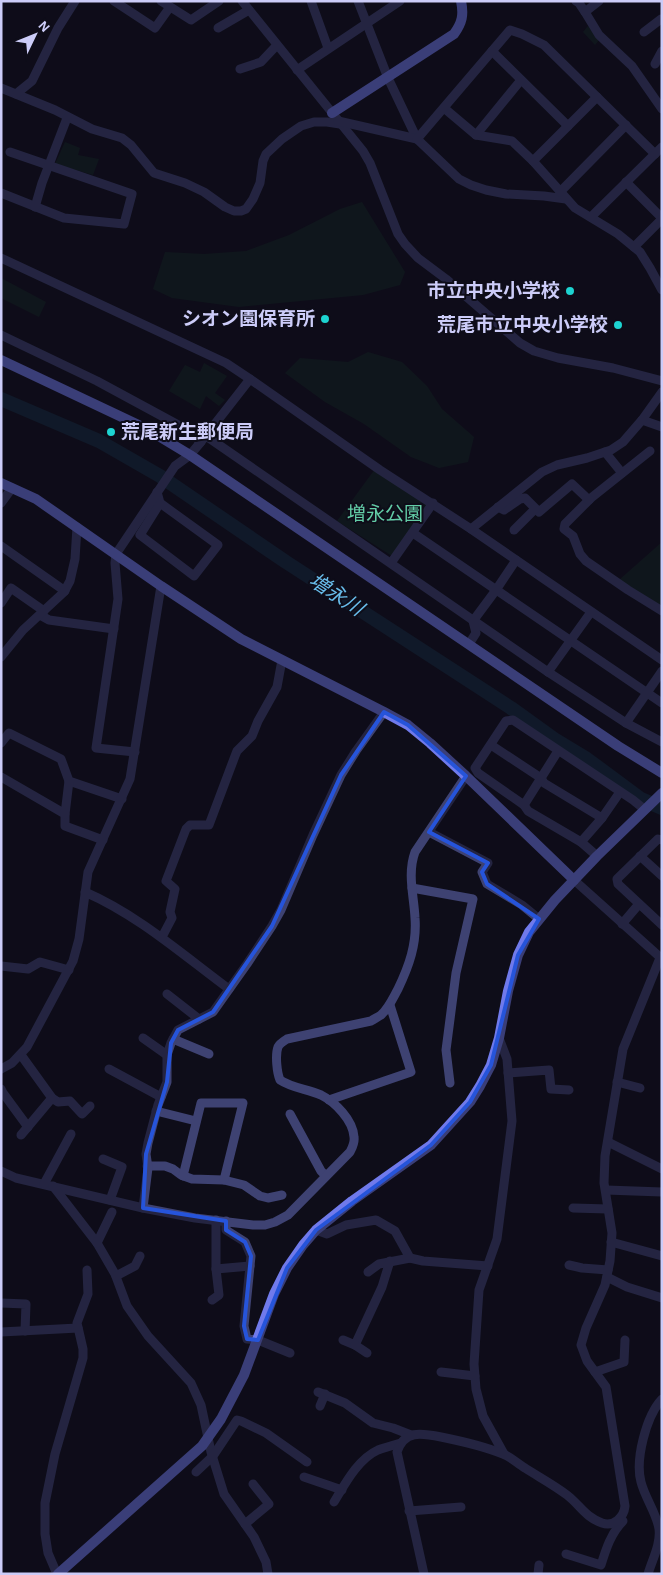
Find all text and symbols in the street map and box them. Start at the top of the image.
north arrow [10,10,60,60]
text: N [35,18,52,35]
place label: 市立中央小学校 [427,280,560,301]
marker: 市立中央小学校 [564,285,576,297]
place label: シオン園保育所 [182,309,315,329]
marker: シオン園保育所 [319,313,331,325]
place label: 荒尾市立中央小学校 [437,314,608,335]
marker: 荒尾市立中央小学校 [612,319,624,331]
place label: 荒尾新生郵便局 [121,422,254,442]
marker: 荒尾新生郵便局 [105,426,117,438]
park label: 増永公園 [347,504,423,524]
water label: 増永川 [305,569,369,621]

